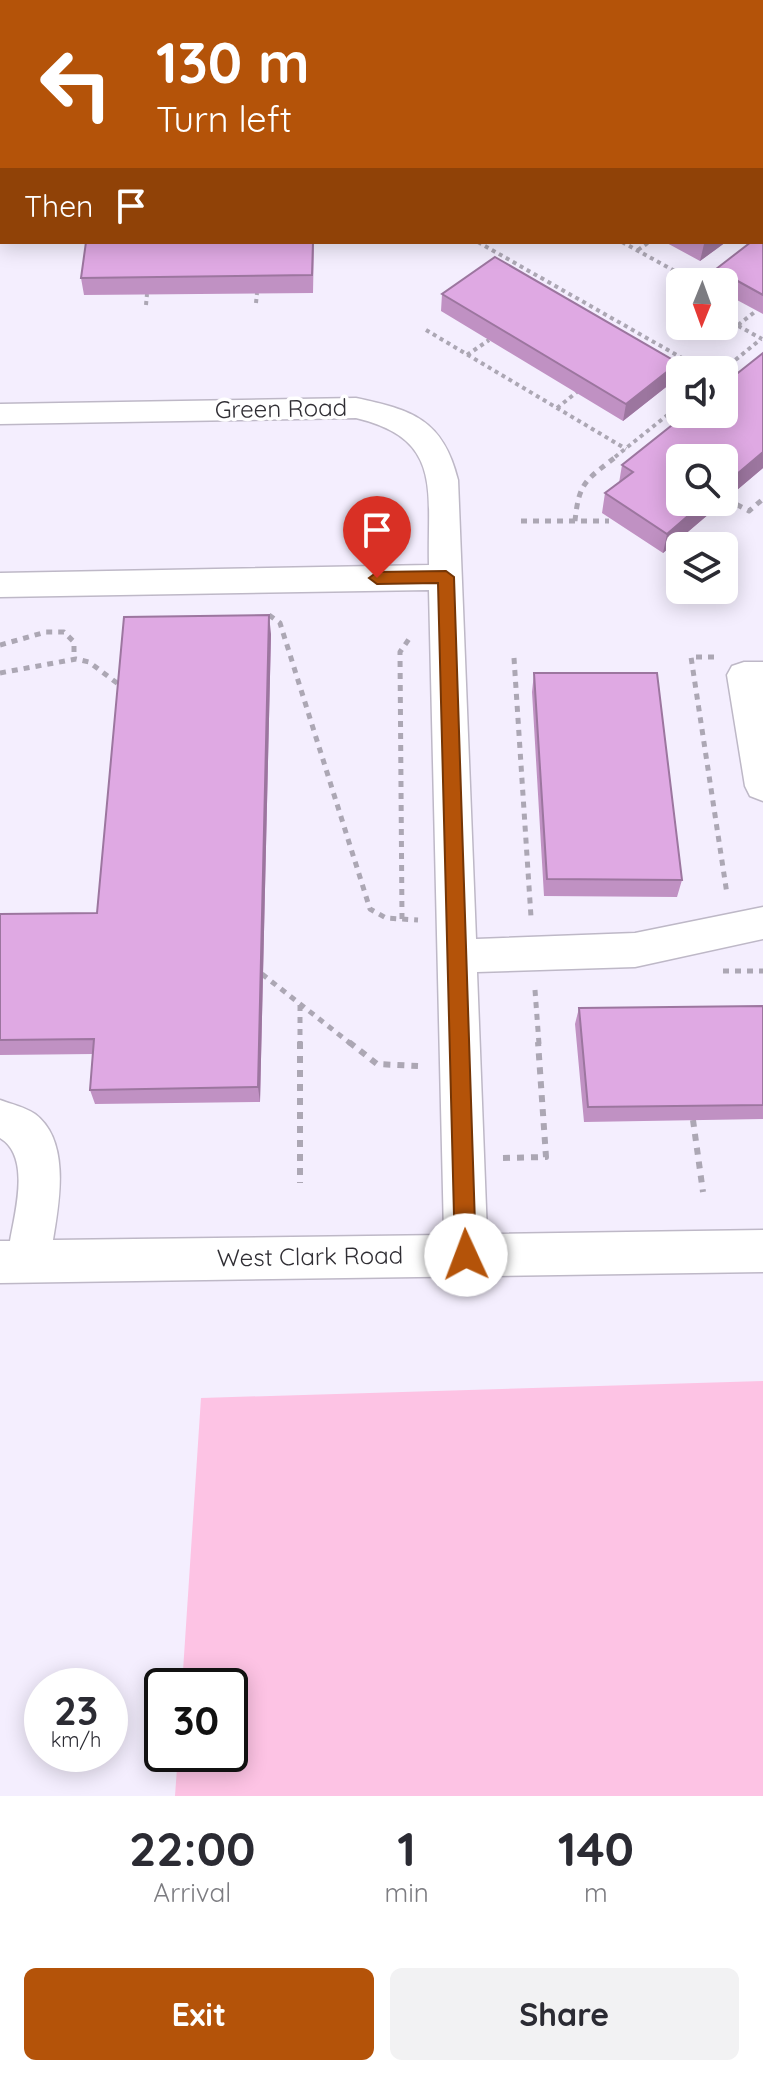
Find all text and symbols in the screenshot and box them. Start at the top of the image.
text: 130 m [156,27,310,97]
icon: left [24,32,128,136]
text: Turn left [156,96,292,141]
icon: arrive [109,184,153,228]
text: Then [24,187,93,225]
north arrow [666,268,738,340]
map controls [666,268,738,604]
button: sound [666,356,738,428]
street label: Green Road [214,392,347,424]
button: search [666,444,738,516]
pin [343,496,411,578]
icon: arrive [355,508,399,552]
button: layers [666,532,738,604]
position arrow [424,1213,508,1297]
street label: West Clark Road [217,1239,403,1273]
speed limit sign: 30 [144,1668,248,1772]
text: 23 [54,1685,98,1735]
text: km/h [51,1727,101,1752]
text: 22:00 [129,1818,256,1878]
text: 1 [397,1818,416,1878]
text: 140 [558,1818,634,1878]
text: Arrival [153,1876,231,1909]
text: min [385,1876,429,1909]
text: m [584,1876,608,1909]
button: Exit [24,1968,374,2060]
button: Share [390,1968,739,2060]

